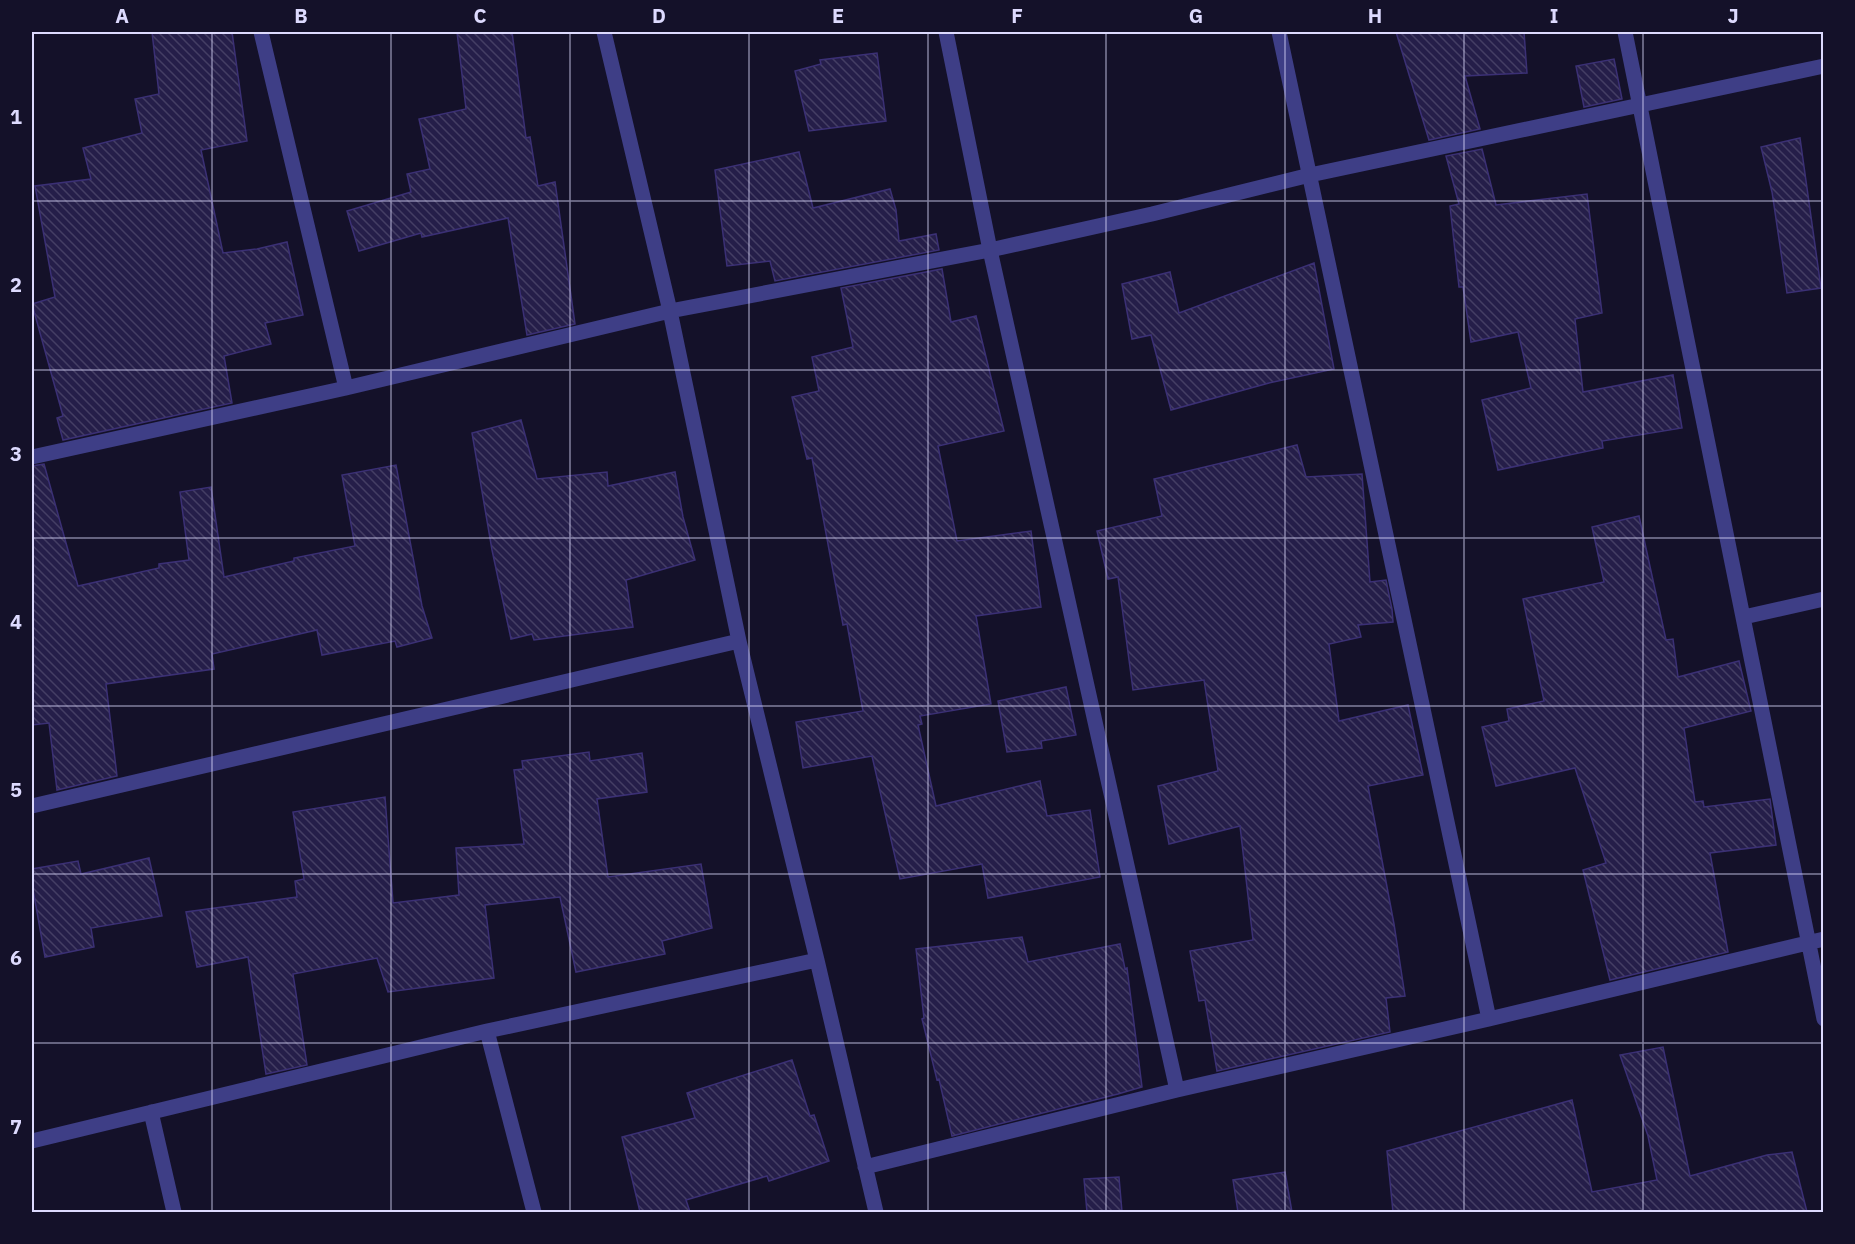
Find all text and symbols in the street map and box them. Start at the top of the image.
text: A [115,2,129,29]
text: B [294,2,308,29]
text: C [473,2,487,29]
text: D [652,2,666,29]
text: E [832,2,844,29]
text: F [1011,2,1023,29]
text: G [1189,2,1203,29]
text: H [1368,2,1382,29]
text: I [1550,2,1558,29]
text: J [1727,2,1739,29]
text: 1 [10,103,22,130]
text: 2 [10,271,22,298]
text: 3 [10,440,22,467]
text: 4 [10,608,22,635]
text: 5 [10,776,22,803]
text: 6 [10,944,22,971]
text: 7 [10,1113,22,1140]

